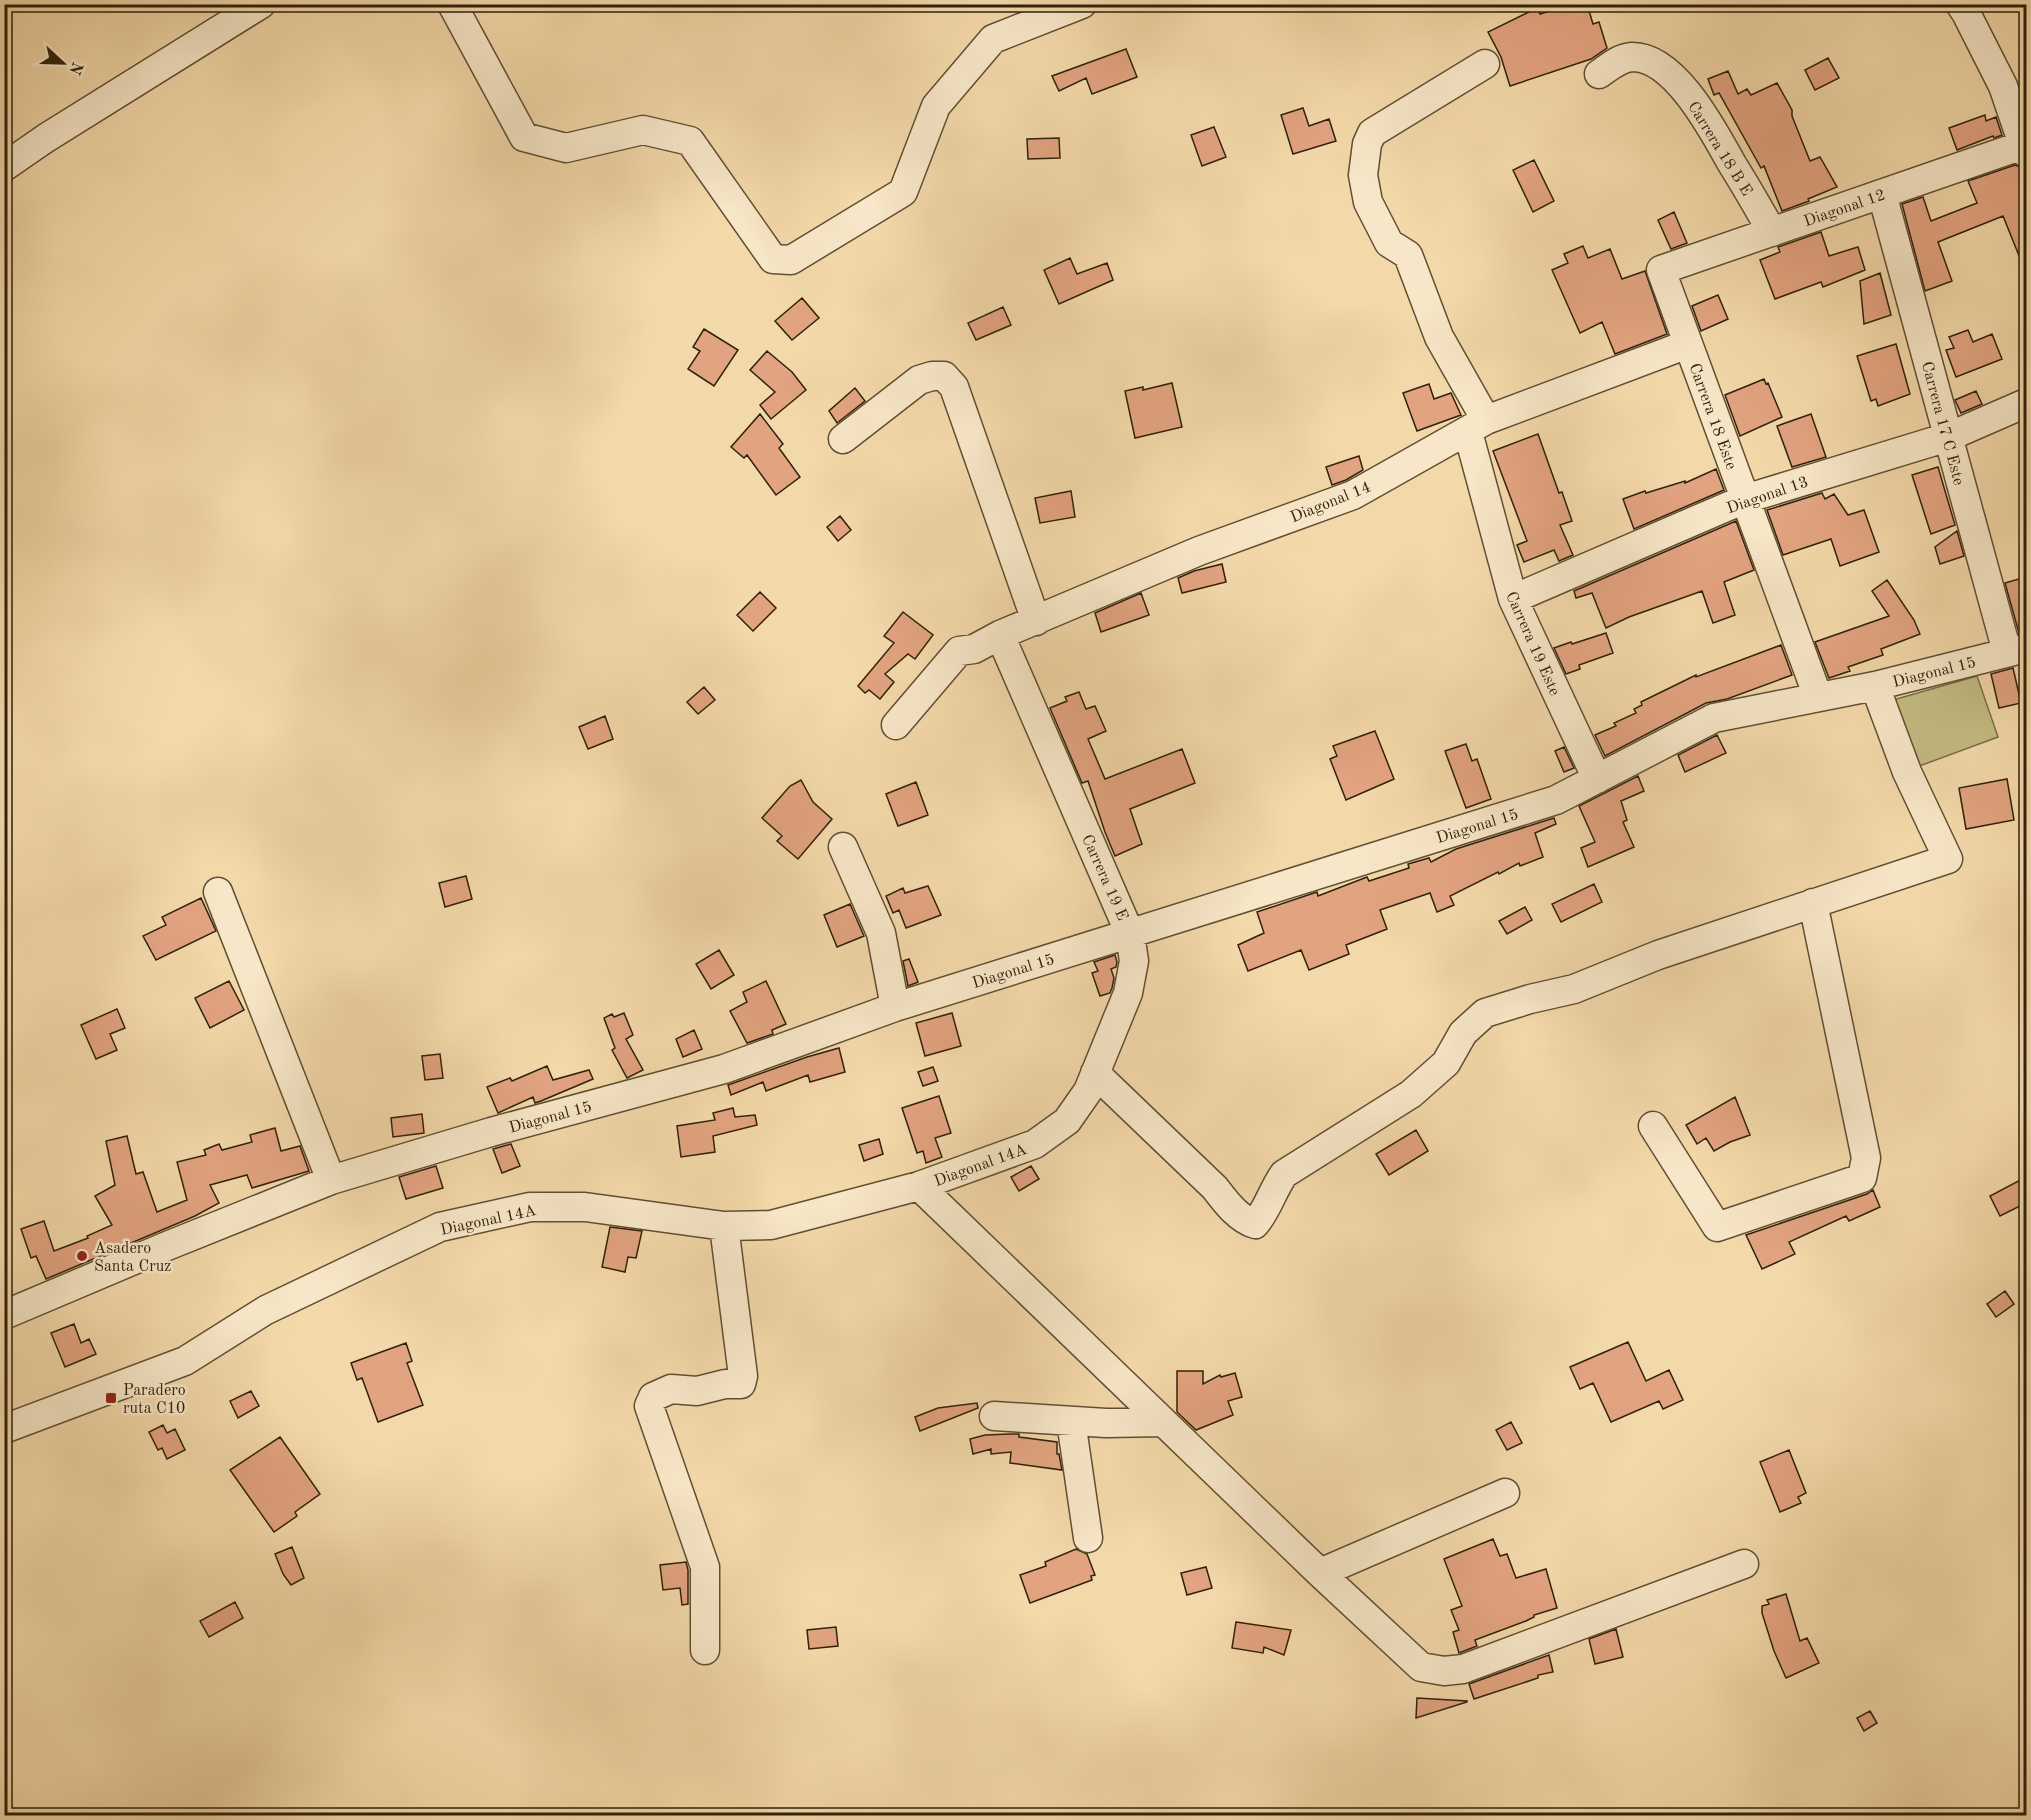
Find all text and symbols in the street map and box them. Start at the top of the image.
north arrow [33,33,93,93]
text: N [65,59,85,77]
street label: Carrera 18 B E [1684,99,1755,199]
street label: Diagonal 12 [1802,187,1888,230]
street label: Carrera 17 C Este [1918,360,1966,487]
street label: Carrera 18 Este [1685,361,1739,472]
street label: Diagonal 13 [1725,474,1811,517]
street label: Diagonal 14 [1288,479,1373,526]
street label: Carrera 19 Este [1502,589,1562,698]
street label: Diagonal 15 [1891,655,1978,691]
street label: Diagonal 15 [1435,807,1521,847]
street label: Carrera 19 E [1078,832,1130,923]
street label: Diagonal 15 [971,952,1057,992]
street label: Diagonal 15 [507,1099,594,1137]
street label: Diagonal 14A [932,1142,1029,1190]
street label: Diagonal 14A [439,1203,538,1239]
place label: Asadero Santa Cruz [94,1241,171,1275]
marker: Asadero Santa Cruz [75,1249,89,1263]
place label: Paradero ruta C10 [123,1383,186,1417]
marker: Paradero ruta C10 [104,1391,118,1405]

